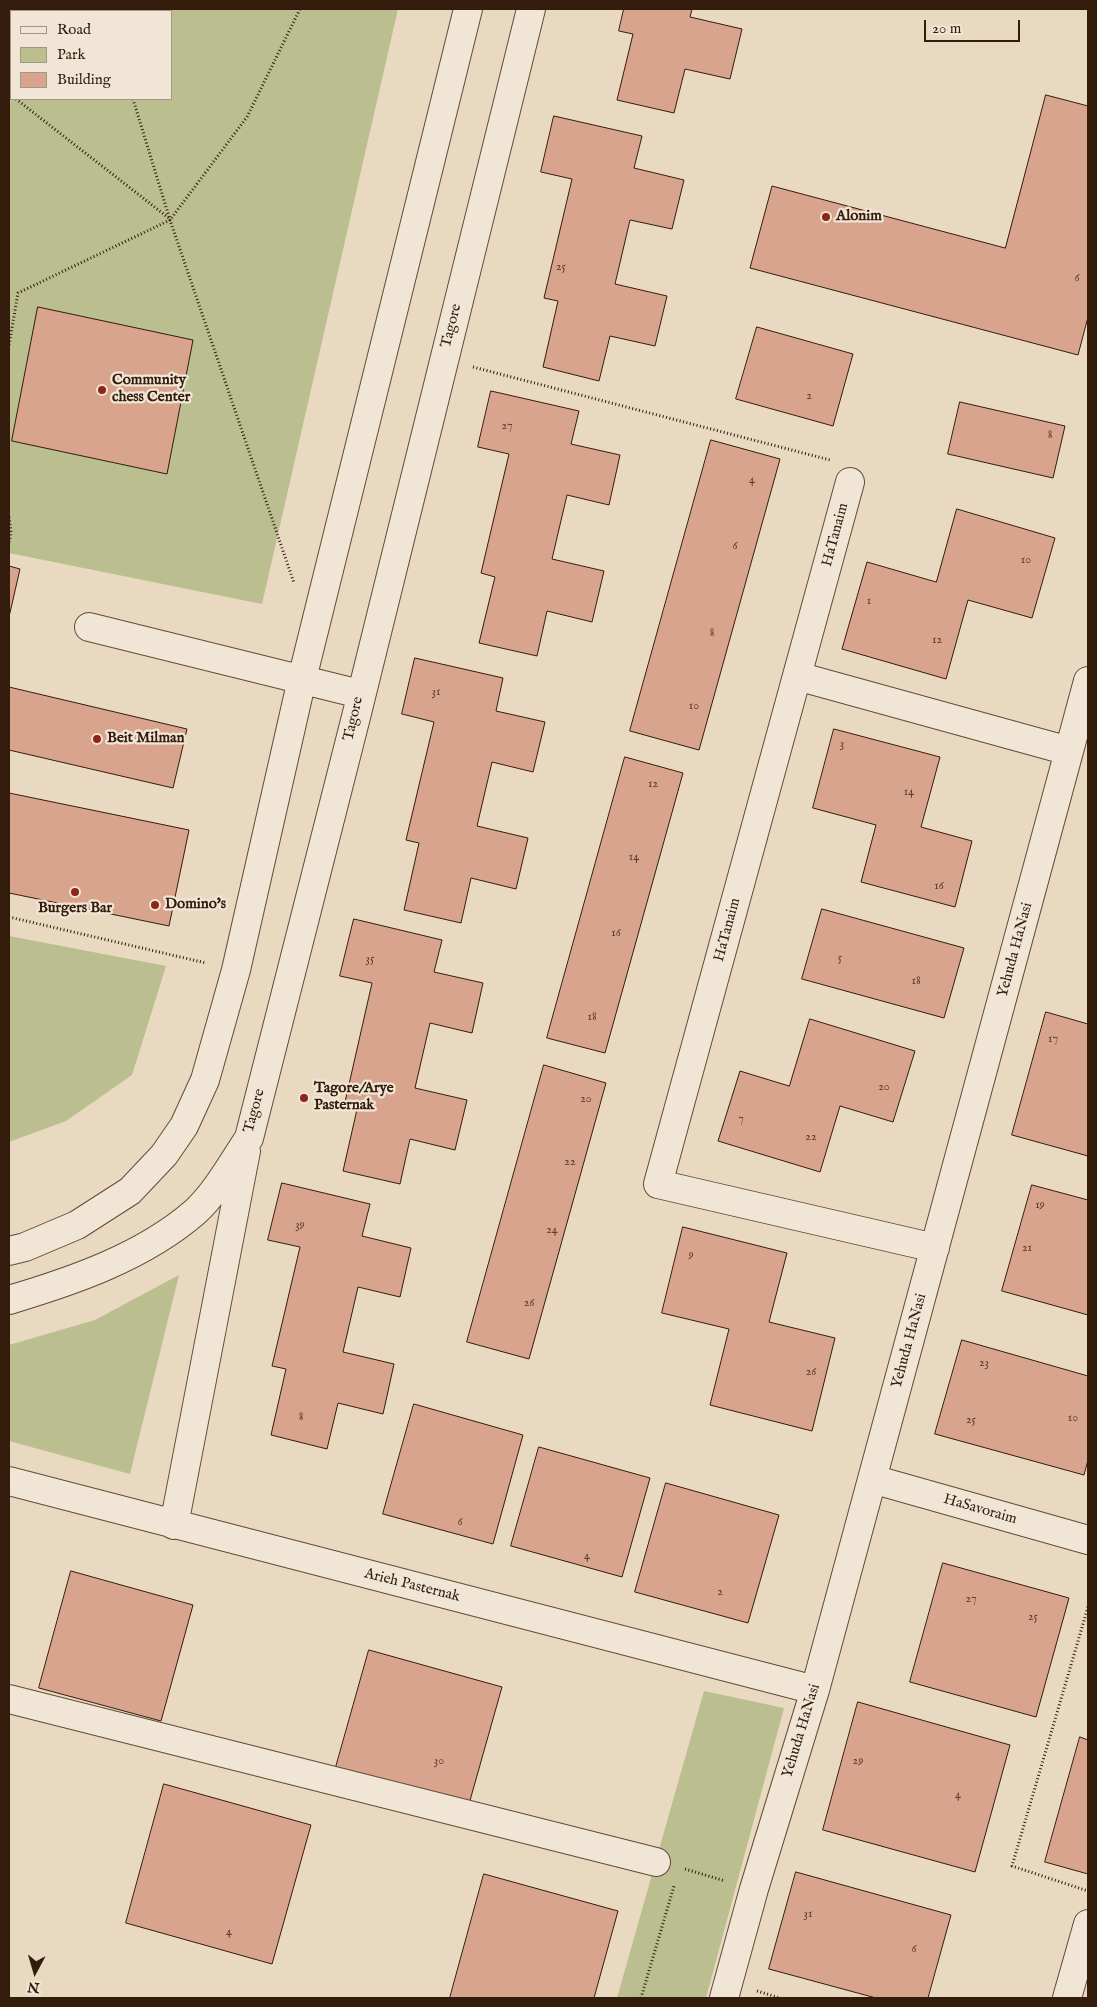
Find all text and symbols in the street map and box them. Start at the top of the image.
legend [10,10,172,100]
scale bar [927,10,1023,42]
text: 20 m [932,19,961,38]
text: Road [57,20,91,39]
text: Park [57,45,86,64]
text: Building [57,70,111,89]
place label: Alonim [836,208,882,226]
marker: Alonim [820,211,832,223]
house number: 25 [556,261,566,275]
house number: 6 [1074,272,1080,286]
street label: Tagore [438,302,466,350]
place label: Community chess Center [112,372,190,407]
marker: Community chess Center [96,384,108,396]
house number: 2 [806,390,812,404]
house number: 27 [501,420,513,434]
house number: 8 [1048,429,1052,443]
house number: 4 [749,474,755,488]
street label: HaTanaim [819,501,853,569]
house number: 6 [732,540,738,554]
house number: 10 [1021,554,1031,568]
house number: 1 [867,595,871,609]
house number: 8 [710,627,714,641]
house number: 12 [932,634,942,648]
house number: 31 [432,686,440,700]
street label: Tagore [340,695,368,743]
house number: 10 [689,700,699,714]
place label: Beit Milman [107,730,184,748]
marker: Beit Milman [91,733,103,745]
house number: 3 [840,738,844,752]
house number: 12 [648,778,658,792]
house number: 14 [904,786,914,800]
house number: 14 [629,851,639,865]
house number: 16 [934,880,944,894]
marker: Burgers Bar [69,886,81,898]
place label: Domino's [165,896,226,914]
street label: HaTanaim [711,896,745,964]
marker: Domino's [149,899,161,911]
place label: Burgers Bar [38,900,112,918]
street label: Yehuda HaNasi [995,901,1037,999]
house number: 16 [611,927,621,941]
house number: 5 [838,952,842,966]
house number: 35 [366,953,374,967]
house number: 18 [911,975,921,989]
house number: 18 [587,1011,597,1025]
house number: 17 [1048,1033,1058,1047]
place label: Tagore/Arye Pasternak [314,1080,394,1115]
house number: 20 [878,1081,890,1095]
street label: Tagore [241,1087,269,1135]
marker: Tagore/Arye Pasternak [298,1092,310,1104]
house number: 20 [580,1093,592,1107]
house number: 7 [738,1113,744,1127]
house number: 22 [805,1131,817,1145]
house number: 22 [564,1156,576,1170]
house number: 19 [1035,1199,1045,1213]
house number: 39 [295,1219,305,1233]
house number: 24 [546,1224,558,1238]
house number: 21 [1022,1242,1032,1256]
house number: 9 [688,1249,694,1263]
street label: Yehuda HaNasi [889,1292,931,1390]
house number: 26 [524,1297,534,1311]
house number: 23 [979,1357,989,1371]
house number: 26 [806,1366,816,1380]
house number: 8 [299,1411,303,1425]
house number: 10 [1068,1412,1078,1426]
house number: 25 [966,1414,976,1428]
street label: HaSavoraim [941,1491,1019,1529]
house number: 6 [457,1516,463,1530]
house number: 4 [584,1550,590,1564]
street label: Arieh Pasternak [362,1565,462,1607]
house number: 2 [717,1586,723,1600]
house number: 27 [965,1593,977,1607]
house number: 25 [1028,1611,1038,1625]
street label: Yehuda HaNasi [779,1682,825,1780]
house number: 30 [434,1755,444,1769]
house number: 29 [853,1755,863,1769]
house number: 4 [955,1789,961,1803]
house number: 31 [804,1908,812,1922]
house number: 4 [226,1926,232,1940]
house number: 6 [911,1943,917,1957]
north arrow [10,1947,60,1997]
text: N [26,1977,40,1997]

